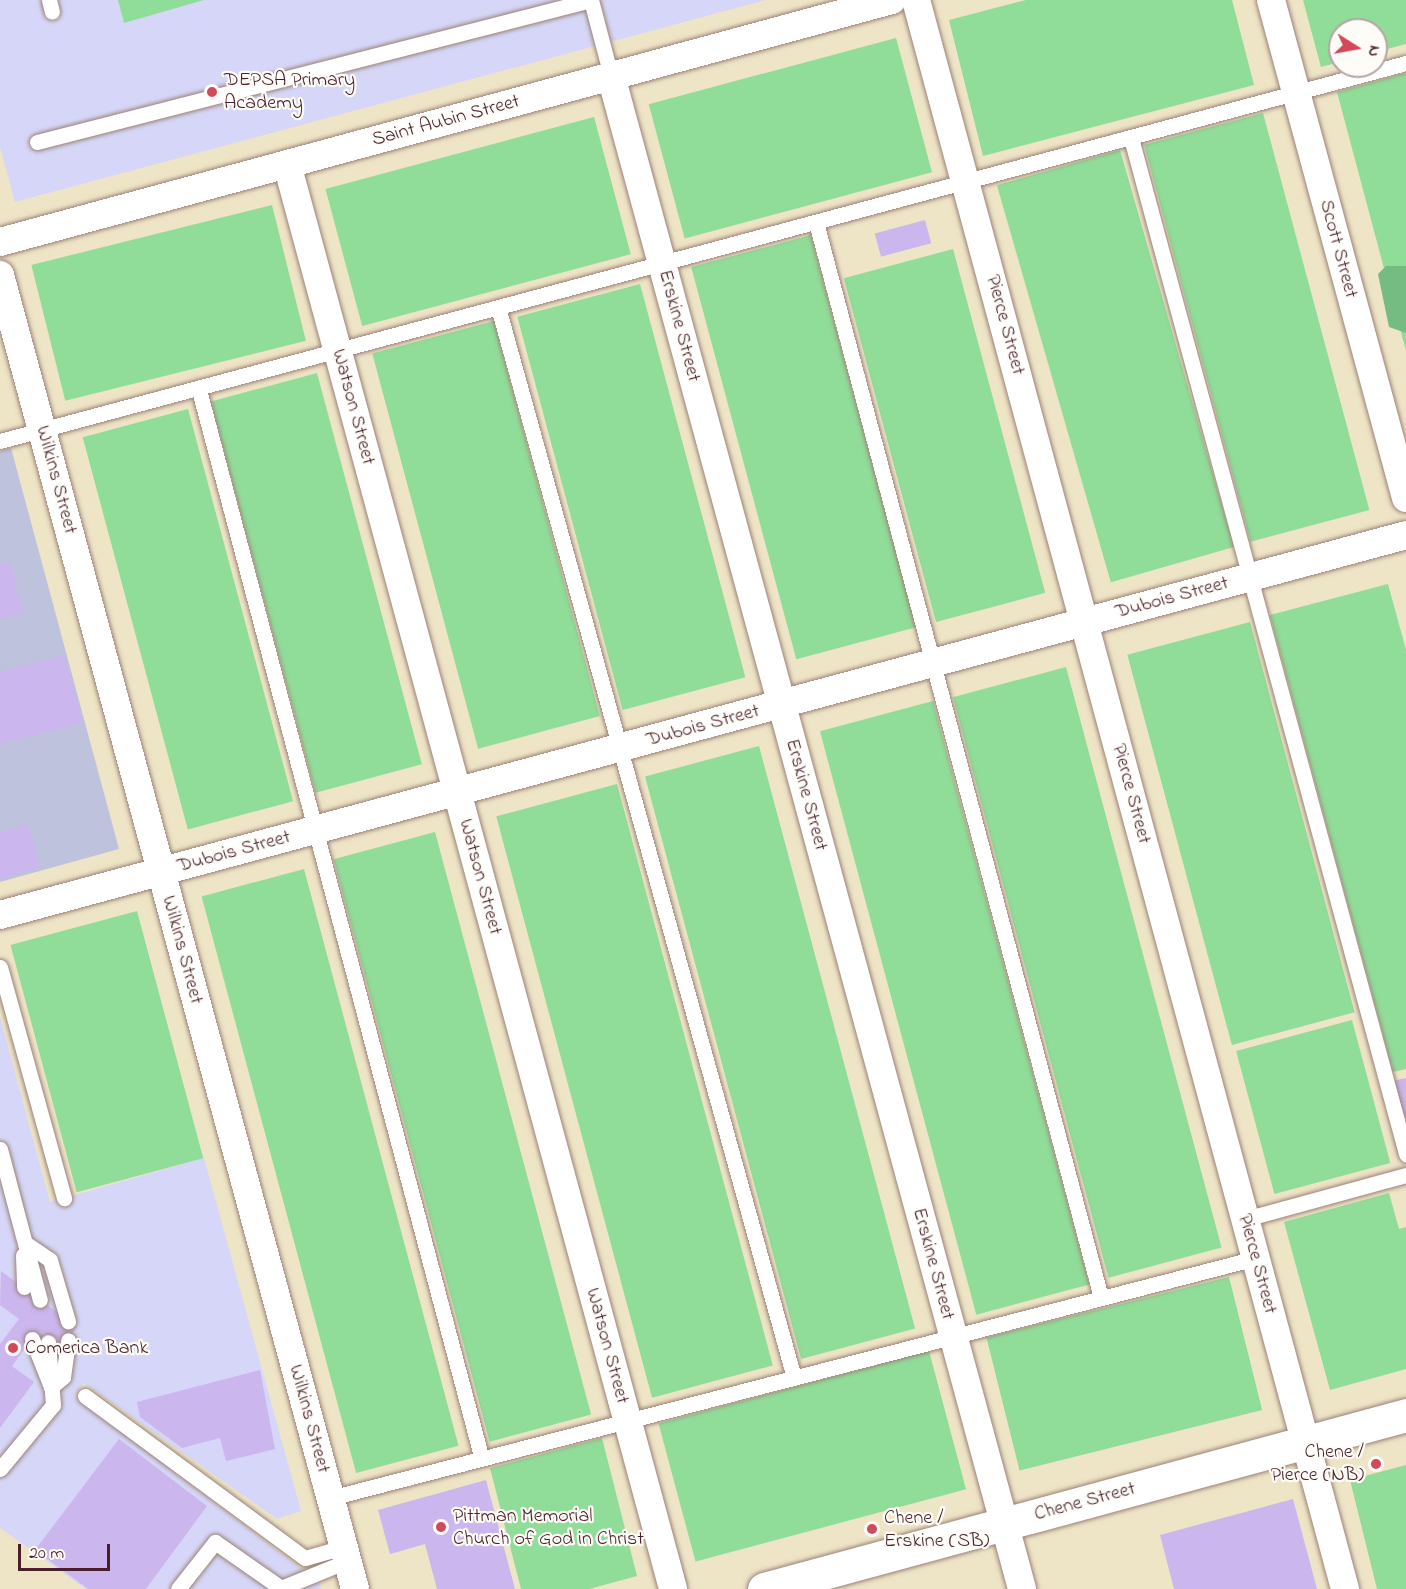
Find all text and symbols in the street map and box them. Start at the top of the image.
north arrow [1328,18,1388,78]
text: N [1361,43,1387,59]
place label: DEPSA Primary Academy [224,68,355,115]
marker: DEPSA Primary Academy [205,85,219,99]
street label: Saint Aubin Street [370,90,522,152]
street label: Scott Street [1313,197,1363,301]
street label: Erskine Street [653,267,705,385]
street label: Pierce Street [980,272,1030,378]
street label: Watson Street [326,346,380,468]
street label: Wilkins Street [30,423,82,537]
street label: Dubois Street [1113,571,1231,625]
street label: Dubois Street [644,699,762,753]
street label: Erskine Street [780,736,832,854]
street label: Pierce Street [1106,741,1156,847]
street label: Watson Street [453,816,507,938]
street label: Dubois Street [175,825,293,879]
street label: Wilkins Street [156,893,208,1007]
street label: Erskine Street [907,1205,959,1323]
street label: Pierce Street [1232,1211,1282,1317]
street label: Watson Street [580,1285,634,1407]
place label: Comerica Bank [25,1336,148,1360]
marker: Comerica Bank [6,1341,20,1355]
street label: Wilkins Street [283,1362,335,1476]
place label: Chene / Pierce (NB) [1271,1440,1364,1487]
marker: Chene / Pierce (NB) [1369,1457,1383,1471]
street label: Chene Street [1032,1477,1138,1527]
place label: Pittman Memorial Church of God in Christ [453,1504,644,1551]
place label: Chene / Erskine (SB) [884,1506,989,1553]
marker: Pittman Memorial Church of God in Christ [434,1520,448,1534]
marker: Chene / Erskine (SB) [865,1522,879,1536]
scale bar [21,1532,112,1570]
text: 20 m [29,1541,64,1567]

